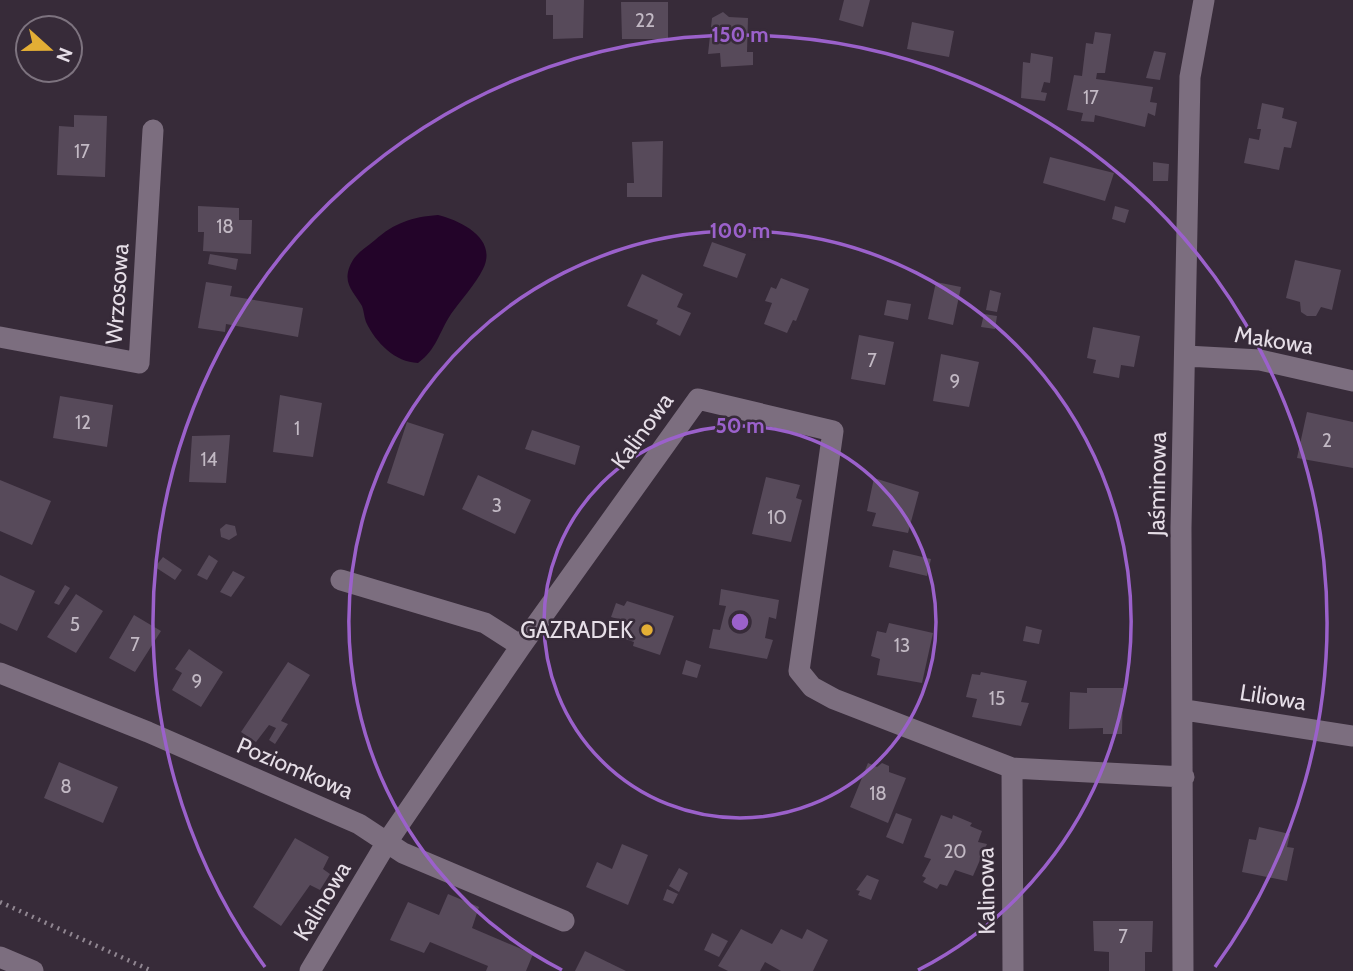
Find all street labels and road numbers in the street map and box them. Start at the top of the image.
street label: Wrzosowa [100,243,134,345]
street label: Makowa [1233,320,1315,360]
street label: Kalinowa [605,387,679,475]
street label: Jaśminowa [1142,432,1172,537]
street label: Liliowa [1238,678,1308,716]
street label: Poziomkowa [233,731,357,805]
street label: Kalinowa [971,847,1001,935]
street label: Kalinowa [287,856,357,946]

